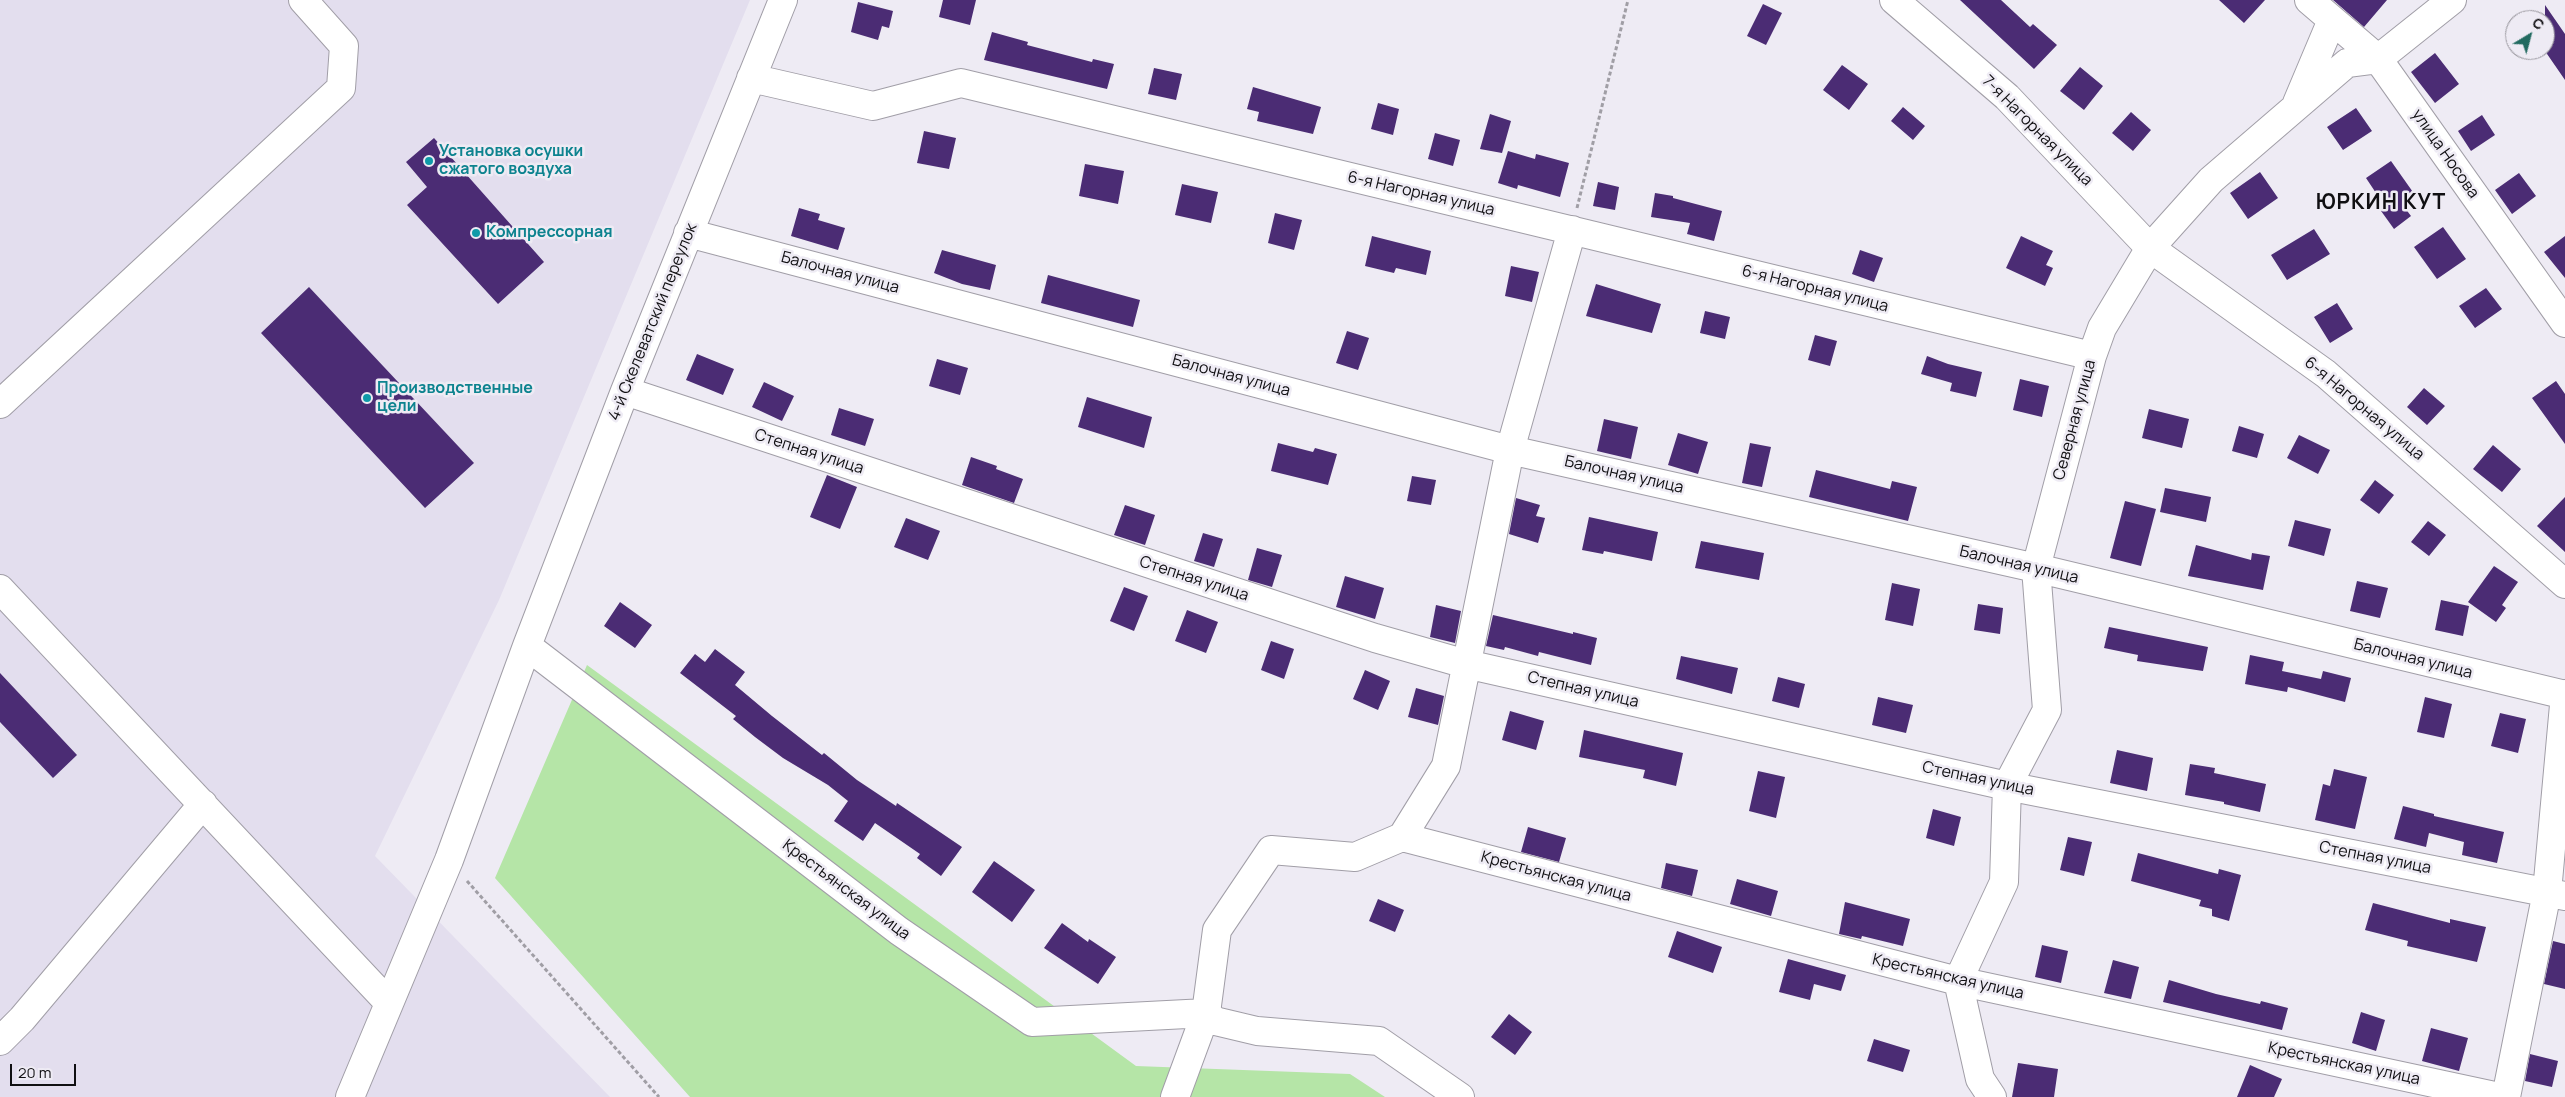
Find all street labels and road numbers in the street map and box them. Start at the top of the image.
street label: 7-я Нагорная улица [1978,72,2096,190]
street label: улица Носова [2407,106,2483,202]
street label: 6-я Нагорная улица [1346,168,1496,220]
street label: 4-й Скелеватский переулок [605,221,701,423]
street label: Балочная улица [779,248,901,298]
street label: 6-я Нагорная улица [1740,262,1890,316]
street label: Балочная улица [1170,351,1292,401]
street label: 6-я Нагорная улица [2300,353,2428,465]
street label: Северная улица [2050,358,2100,482]
street label: Степная улица [752,425,866,479]
street label: Балочная улица [1563,452,1685,498]
street label: Балочная улица [1958,542,2080,588]
street label: Степная улица [1137,552,1251,606]
street label: Балочная улица [2352,635,2474,683]
street label: Степная улица [1526,668,1640,712]
street label: Степная улица [1920,758,2036,800]
street label: Крестьянская улица [778,836,914,944]
street label: Степная улица [2317,838,2433,878]
street label: Крестьянская улица [1479,848,1633,906]
street label: Крестьянская улица [1870,950,2026,1004]
street label: Крестьянская улица [2266,1039,2422,1089]

